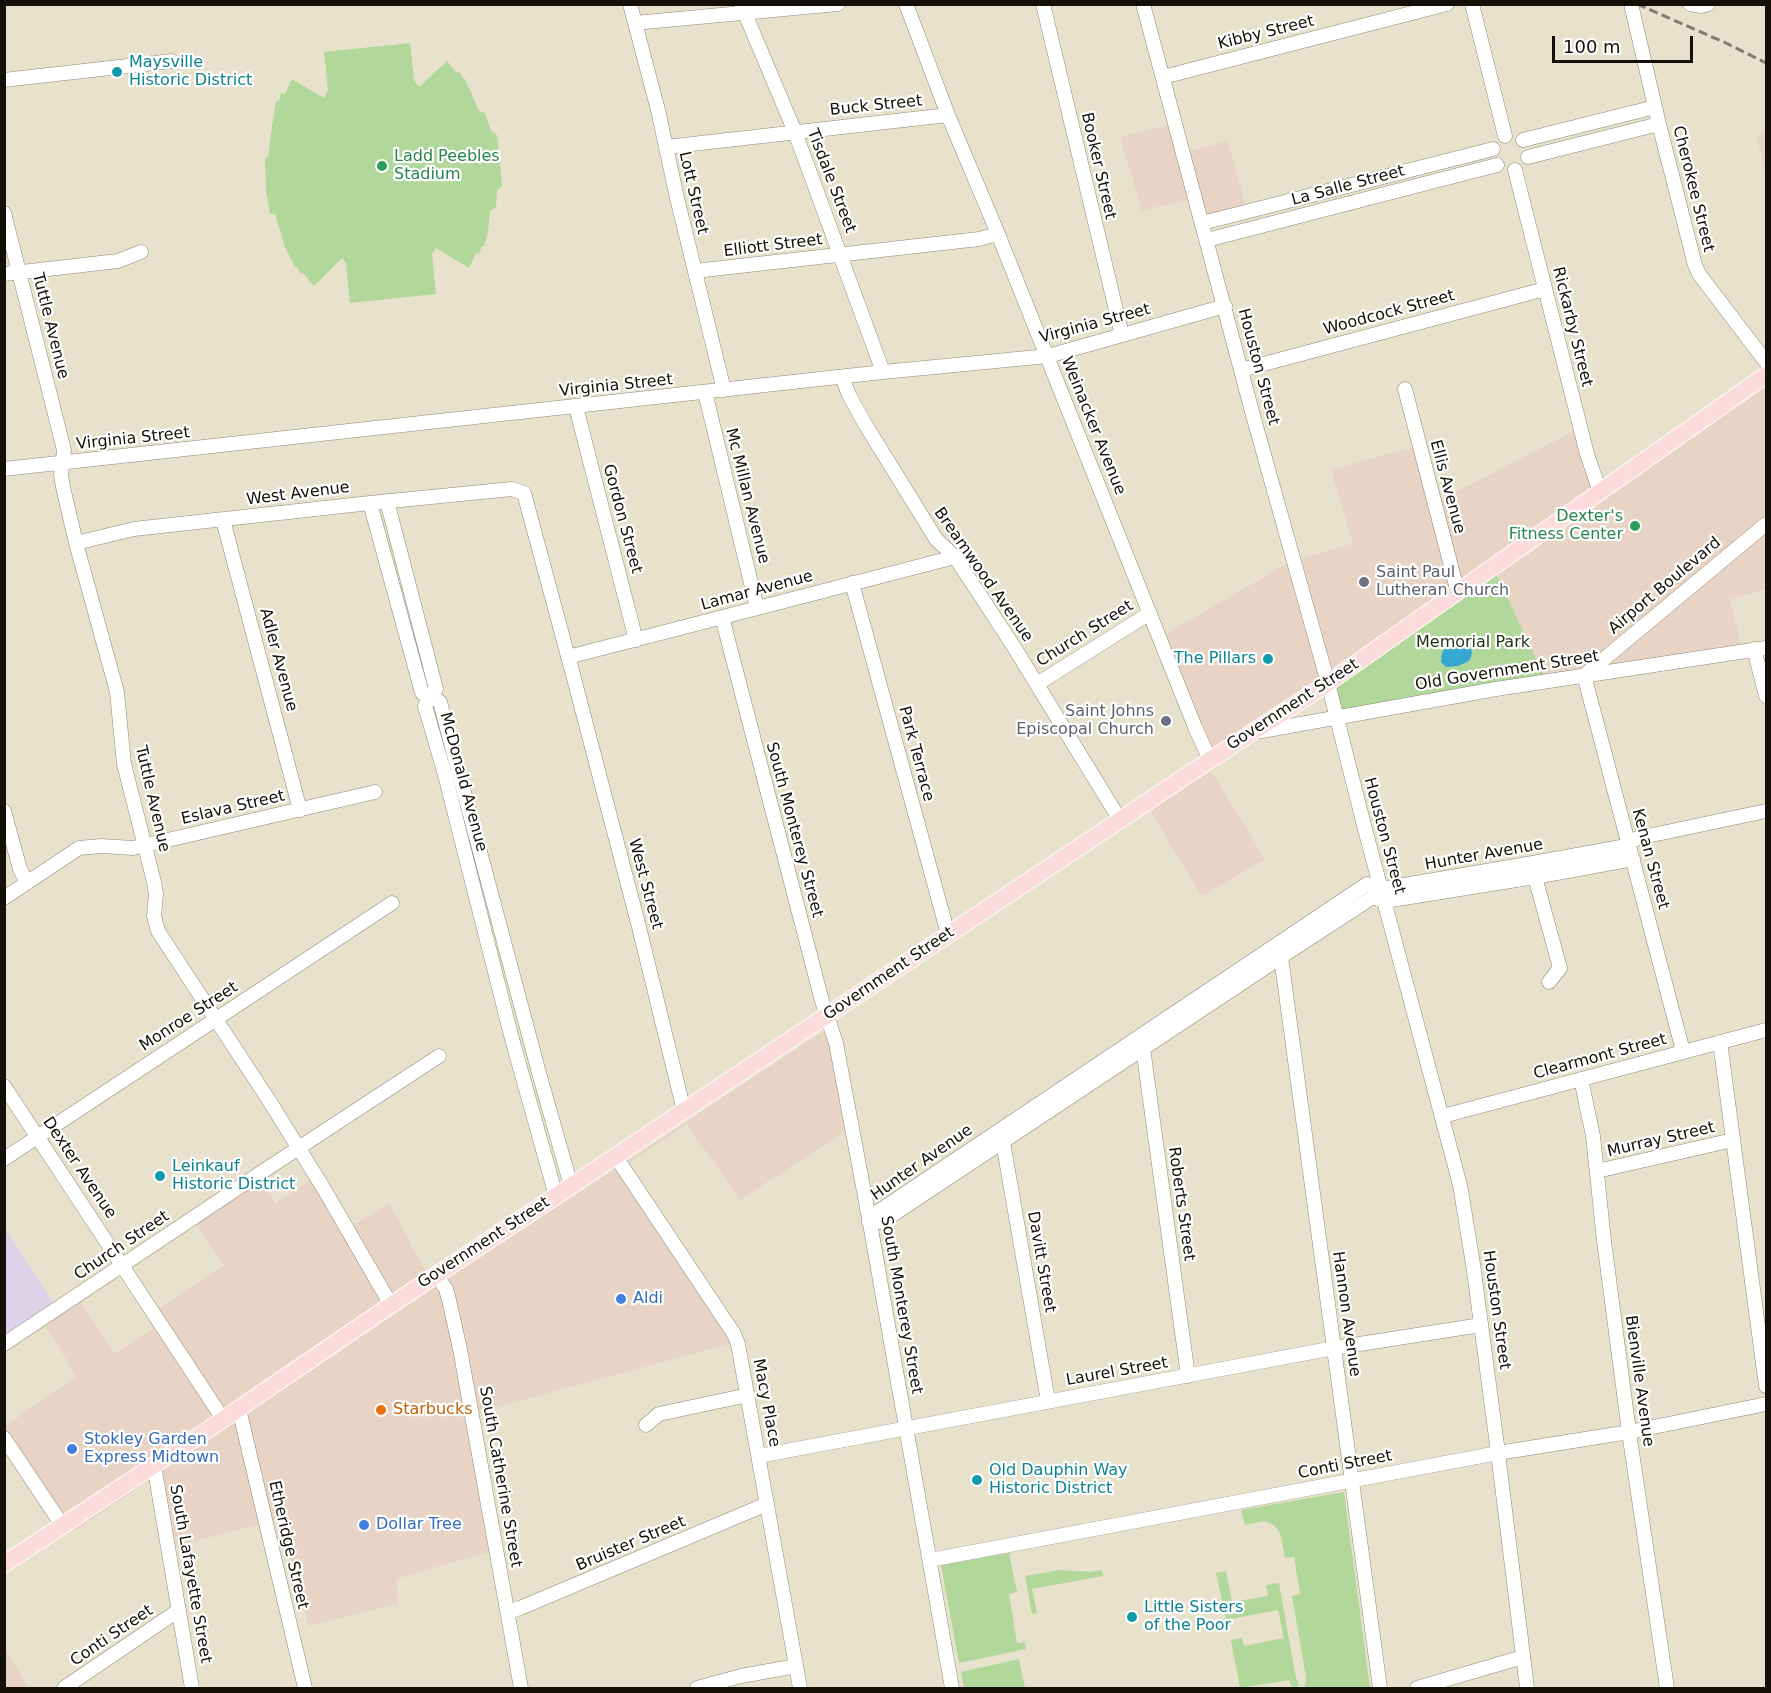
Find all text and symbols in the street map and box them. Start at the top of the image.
street label: Kibby Street [1216,12,1316,54]
scale bar [1555,24,1696,62]
text: 100 m [1563,36,1621,57]
place label: Maysville Historic District [129,53,252,91]
marker: Maysville Historic District [110,65,124,79]
street label: Buck Street [829,92,923,120]
street label: Booker Street [1076,111,1120,221]
street label: Cherokee Street [1668,124,1718,254]
street label: Tisdale Street [802,126,860,236]
place label: Ladd Peebles Stadium [394,147,500,185]
street label: Lott Street [674,150,712,236]
marker: Ladd Peebles Stadium [375,159,389,173]
street label: La Salle Street [1289,162,1407,210]
street label: Elliott Street [722,230,824,262]
street label: Rickarby Street [1548,265,1596,389]
street label: Tuttle Avenue [28,271,72,381]
street label: Woodcock Street [1321,286,1457,340]
street label: Virginia Street [1037,300,1153,348]
street label: Houston Street [1233,306,1283,428]
street label: Weinacker Avenue [1056,354,1130,498]
street label: Virginia Street [558,370,674,402]
street label: Virginia Street [75,423,191,455]
street label: Mc Millan Avenue [721,426,773,566]
street label: Ellis Avenue [1425,438,1469,536]
street label: Gordon Street [598,462,646,576]
street label: West Avenue [245,478,351,510]
street label: Breamwood Avenue [929,504,1037,646]
place label: Dexter's Fitness Center [1509,507,1623,545]
marker: Dexter's Fitness Center [1628,519,1642,533]
street label: Airport Boulevard [1605,533,1725,639]
place label: Saint Paul Lutheran Church [1376,563,1509,601]
street label: Lamar Avenue [699,567,815,615]
marker: Saint Paul Lutheran Church [1357,575,1371,589]
street label: Church Street [1033,597,1137,671]
street label: Adler Avenue [255,606,301,714]
park label: Memorial Park [1416,633,1530,653]
street label: Old Government Street [1414,647,1600,695]
place label: The Pillars [1174,649,1256,669]
marker: The Pillars [1261,652,1275,666]
street label: Government Street [1223,655,1363,755]
place label: Saint Johns Episcopal Church [1016,702,1154,740]
street label: Park Terrace [894,704,938,804]
street label: McDonald Avenue [435,710,491,854]
marker: Saint Johns Episcopal Church [1159,714,1173,728]
street label: South Monterey Street [761,740,827,920]
street label: Tuttle Avenue [130,744,174,854]
street label: Houston Street [1359,775,1409,897]
street label: Eslava Street [179,787,287,829]
street label: Kenan Street [1627,807,1673,911]
street label: Hunter Avenue [1423,835,1545,875]
street label: West Street [624,837,666,931]
street label: Government Street [820,923,958,1025]
street label: Monroe Street [136,978,242,1056]
street label: Clearmont Street [1531,1030,1669,1084]
street label: Dexter Avenue [38,1113,120,1223]
street label: Murray Street [1605,1118,1717,1162]
street label: Hunter Avenue [868,1121,976,1205]
street label: Roberts Street [1163,1146,1199,1262]
place label: Leinkauf Historic District [172,1157,295,1195]
marker: Leinkauf Historic District [153,1169,167,1183]
street label: Government Street [414,1193,554,1293]
street label: Church Street [71,1207,173,1285]
street label: Davitt Street [1023,1210,1059,1314]
street label: South Monterey Street [876,1214,926,1396]
street label: Houston Street [1478,1249,1514,1371]
street label: Hannon Avenue [1328,1250,1364,1378]
place label: Aldi [633,1289,663,1309]
marker: Aldi [614,1292,628,1306]
street label: Bienville Avenue [1620,1314,1658,1448]
street label: Laurel Street [1065,1354,1169,1390]
street label: Macy Place [748,1357,784,1449]
street label: South Catherine Street [475,1385,525,1569]
place label: Starbucks [393,1400,473,1420]
marker: Starbucks [374,1403,388,1417]
place label: Stokley Garden Express Midtown [84,1430,219,1468]
marker: Stokley Garden Express Midtown [65,1442,79,1456]
street label: Conti Street [1296,1446,1394,1484]
place label: Old Dauphin Way Historic District [989,1461,1128,1499]
marker: Old Dauphin Way Historic District [970,1473,984,1487]
street label: Etheridge Street [264,1479,312,1611]
street label: South Lafayette Street [165,1483,215,1665]
street label: Bruister Street [573,1512,689,1576]
place label: Dollar Tree [376,1515,462,1535]
marker: Dollar Tree [357,1518,371,1532]
place label: Little Sisters of the Poor [1144,1598,1243,1636]
street label: Conti Street [67,1601,157,1671]
marker: Little Sisters of the Poor [1125,1610,1139,1624]

